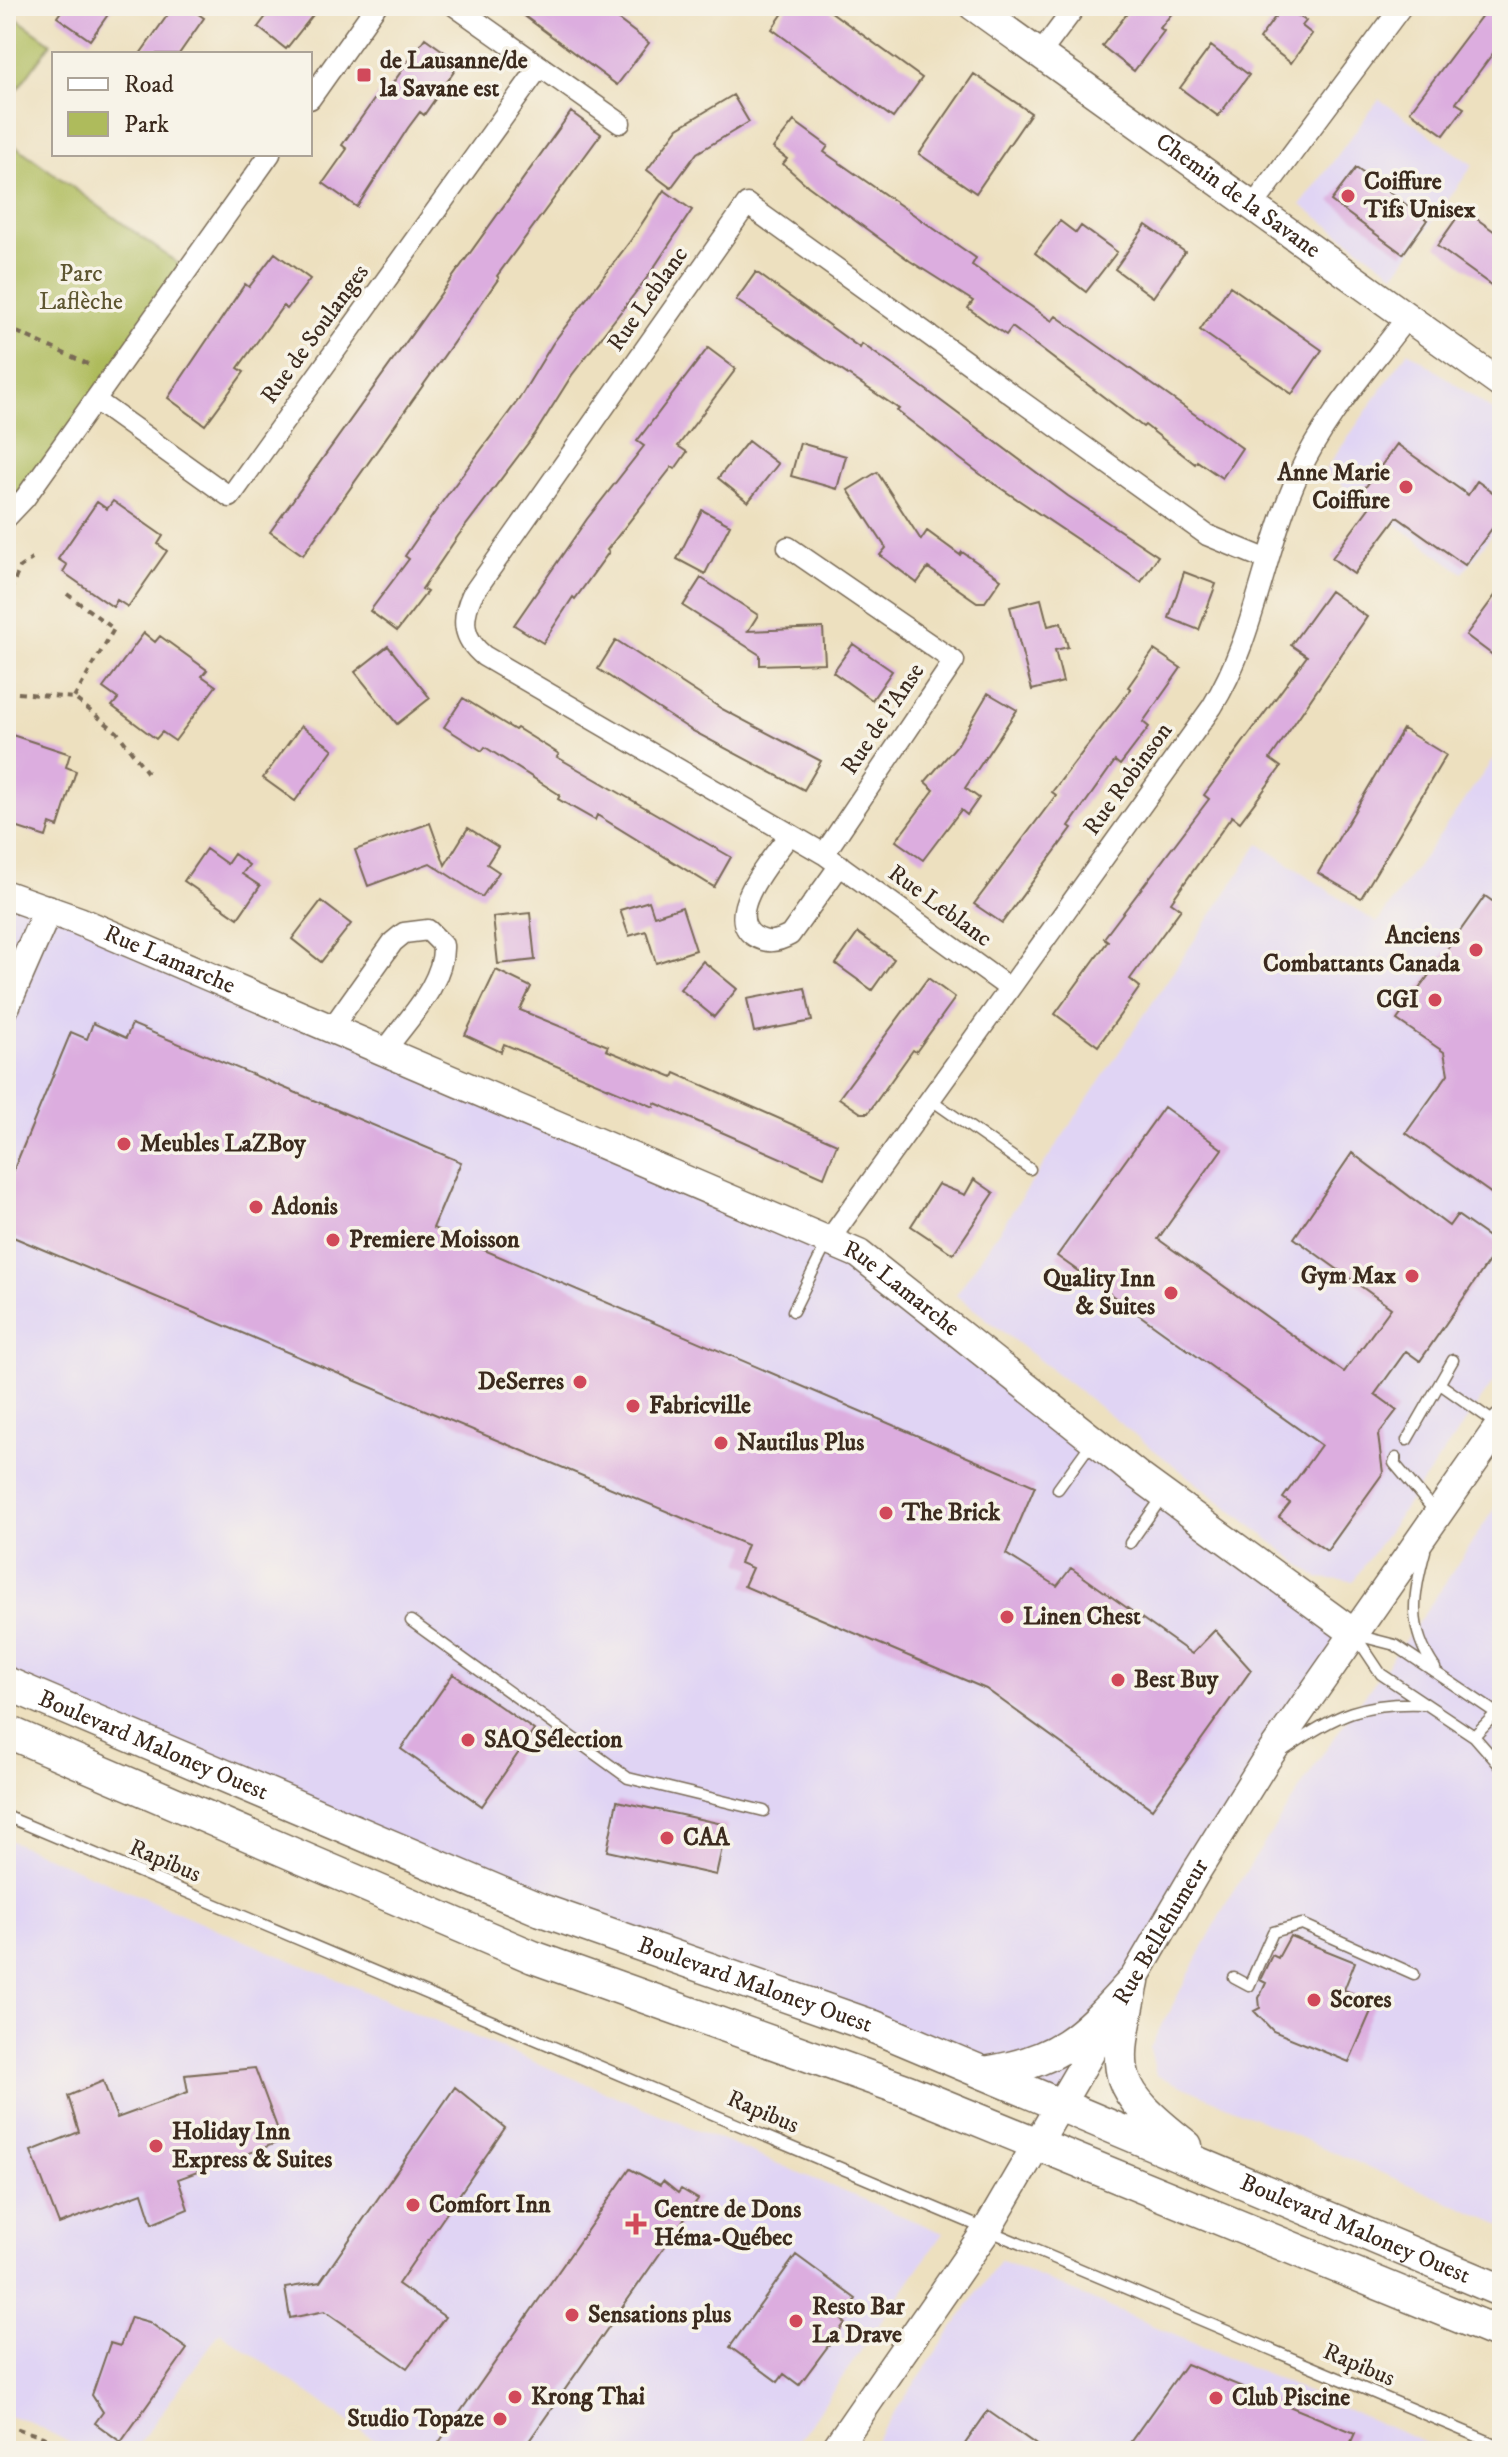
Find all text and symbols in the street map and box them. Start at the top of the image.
place label: de Lausanne/de la Savane est [379,46,528,104]
legend [52,52,312,156]
marker: de Lausanne/de la Savane est [355,66,373,84]
text: Road [124,70,174,100]
text: Park [124,110,169,140]
street label: Chemin de la Savane [1150,127,1326,265]
place label: Coiffure Tifs Unisex [1363,167,1476,225]
marker: Coiffure Tifs Unisex [1339,187,1357,205]
street label: Rue Leblanc [601,241,695,357]
street label: Rue de Soulanges [254,258,376,410]
park label: Parc Laflèche [39,259,123,317]
place label: Anne Marie Coiffure [1276,458,1390,516]
marker: Anne Marie Coiffure [1397,478,1415,496]
street label: Rue de l'Anse [835,657,931,780]
street label: Rue Robinson [1077,716,1179,841]
street label: Rue Leblanc [882,858,998,954]
street label: Rue Lamarche [99,918,240,1001]
place label: Anciens Combattants Canada [1263,921,1461,979]
marker: Anciens Combattants Canada [1467,941,1485,959]
place label: CGI [1376,985,1419,1015]
marker: CGI [1426,991,1444,1009]
place label: Meubles LaZBoy [140,1129,306,1159]
marker: Meubles LaZBoy [115,1135,133,1153]
place label: Adonis [271,1192,338,1222]
marker: Adonis [247,1198,265,1216]
place label: Premiere Moisson [349,1225,520,1255]
marker: Premiere Moisson [324,1231,342,1249]
street label: Rue Lamarche [839,1234,966,1343]
place label: Gym Max [1301,1261,1396,1291]
place label: Quality Inn & Suites [1043,1264,1155,1322]
marker: Gym Max [1403,1267,1421,1285]
marker: Quality Inn & Suites [1162,1284,1180,1302]
place label: DeSerres [478,1367,564,1397]
marker: DeSerres [571,1373,589,1391]
place label: Fabricville [649,1391,751,1421]
marker: Fabricville [624,1397,642,1415]
place label: Nautilus Plus [737,1428,864,1458]
marker: Nautilus Plus [712,1434,730,1452]
place label: The Brick [901,1498,1001,1528]
marker: The Brick [877,1504,895,1522]
place label: Linen Chest [1023,1602,1141,1632]
marker: Linen Chest [998,1608,1016,1626]
place label: Best Buy [1134,1665,1219,1695]
marker: Best Buy [1109,1671,1127,1689]
street label: Boulevard Maloney Ouest [34,1684,273,1808]
place label: SAQ Sélection [484,1725,623,1755]
marker: SAQ Sélection [459,1731,477,1749]
place label: CAA [683,1823,730,1853]
marker: CAA [658,1829,676,1847]
street label: Rapibus [125,1832,205,1890]
street label: Rue Bellehumeur [1107,1853,1216,2010]
street label: Boulevard Maloney Ouest [634,1930,877,2040]
place label: Scores [1330,1985,1391,2015]
marker: Scores [1305,1991,1323,2009]
street label: Rapibus [723,2083,803,2141]
place label: Holiday Inn Express & Suites [172,2117,332,2175]
marker: Holiday Inn Express & Suites [147,2137,165,2155]
street label: Boulevard Maloney Ouest [1236,2168,1475,2291]
place label: Comfort Inn [429,2190,551,2220]
place label: Centre de Dons Héma-Québec [654,2195,801,2253]
marker: Comfort Inn [404,2196,422,2214]
marker: Centre de Dons Héma-Québec [625,2213,647,2235]
place label: Resto Bar La Drave [812,2292,906,2350]
place label: Sensations plus [588,2300,731,2330]
marker: Sensations plus [563,2306,581,2324]
marker: Resto Bar La Drave [787,2312,805,2330]
street label: Rapibus [1319,2336,1399,2394]
place label: Krong Thai [531,2382,645,2412]
place label: Club Piscine [1232,2383,1350,2413]
marker: Krong Thai [506,2388,524,2406]
marker: Club Piscine [1207,2389,1225,2407]
place label: Studio Topaze [347,2404,484,2434]
marker: Studio Topaze [491,2410,509,2428]

